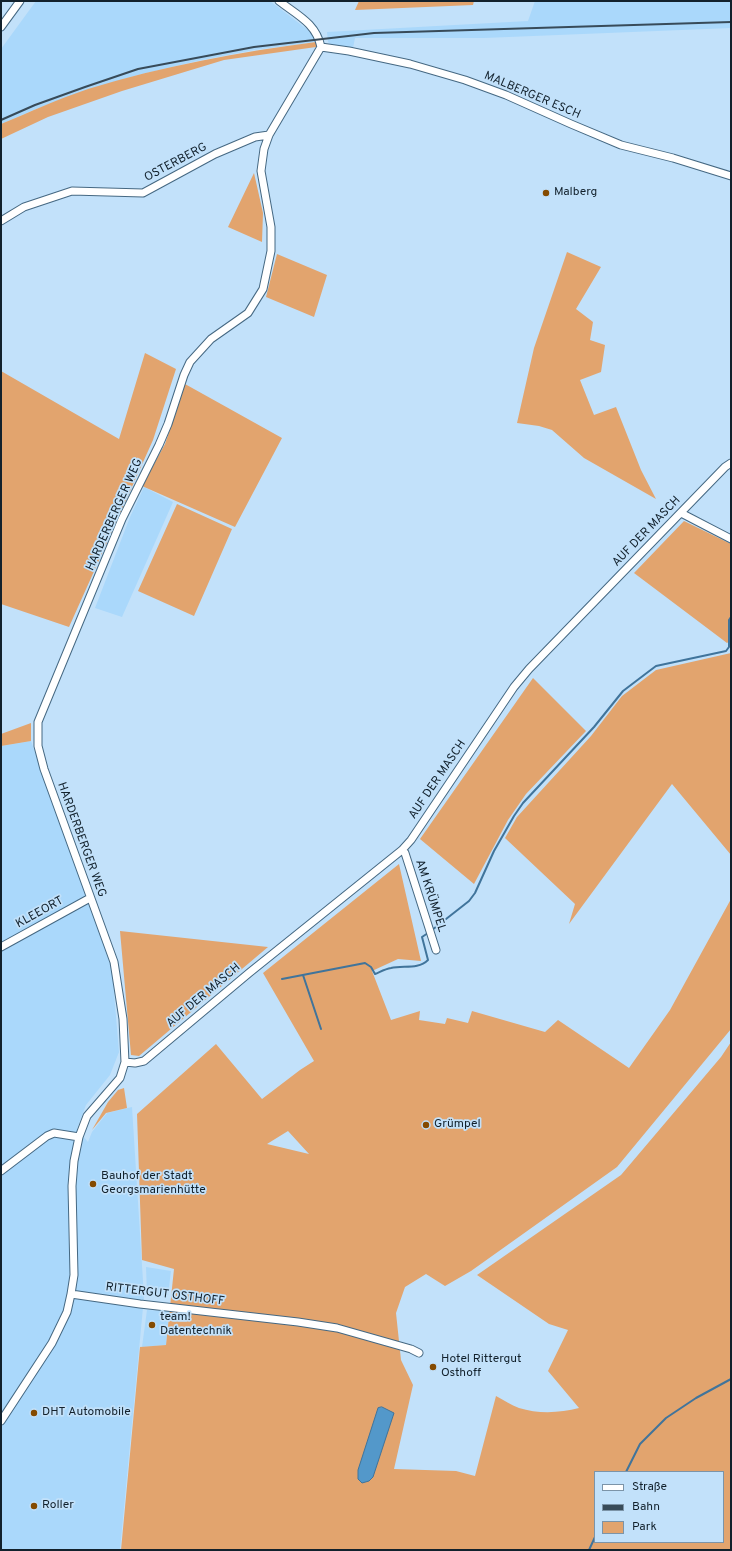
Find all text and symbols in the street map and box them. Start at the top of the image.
street label: MALBERGER ESCH [482,69,582,123]
street label: OSTERBERG [142,140,210,186]
place label: Malberg [554,186,597,200]
marker: Malberg [541,188,551,198]
street label: HARDERBERGER WEG [84,457,146,573]
street label: AUF DER MASCH [610,494,684,570]
street label: AUF DER MASCH [406,738,470,822]
street label: HARDERBERGER WEG [53,781,109,899]
street label: AM KRÜMPEL [412,858,448,934]
street label: KLEEORT [14,894,66,932]
street label: AUF DER MASCH [164,961,244,1031]
place label: Grümpel [434,1118,481,1132]
marker: Grümpel [421,1120,431,1130]
place label: Bauhof der Stadt Georgsmarienhütte [101,1170,206,1198]
marker: Bauhof der Stadt Georgsmarienhütte [88,1179,98,1189]
street label: RITTERGUT OSTHOFF [105,1281,225,1309]
place label: team! Datentechnik [160,1311,232,1339]
marker: team! Datentechnik [147,1320,157,1330]
place label: Hotel Rittergut Osthoff [441,1353,522,1381]
marker: Hotel Rittergut Osthoff [428,1362,438,1372]
place label: DHT Automobile [42,1406,131,1420]
marker: DHT Automobile [29,1408,39,1418]
legend [594,1471,724,1543]
text: Straße [632,1479,667,1495]
place label: Roller [42,1499,74,1513]
text: Bahn [632,1499,660,1515]
marker: Roller [29,1501,39,1511]
text: Park [632,1519,657,1535]

